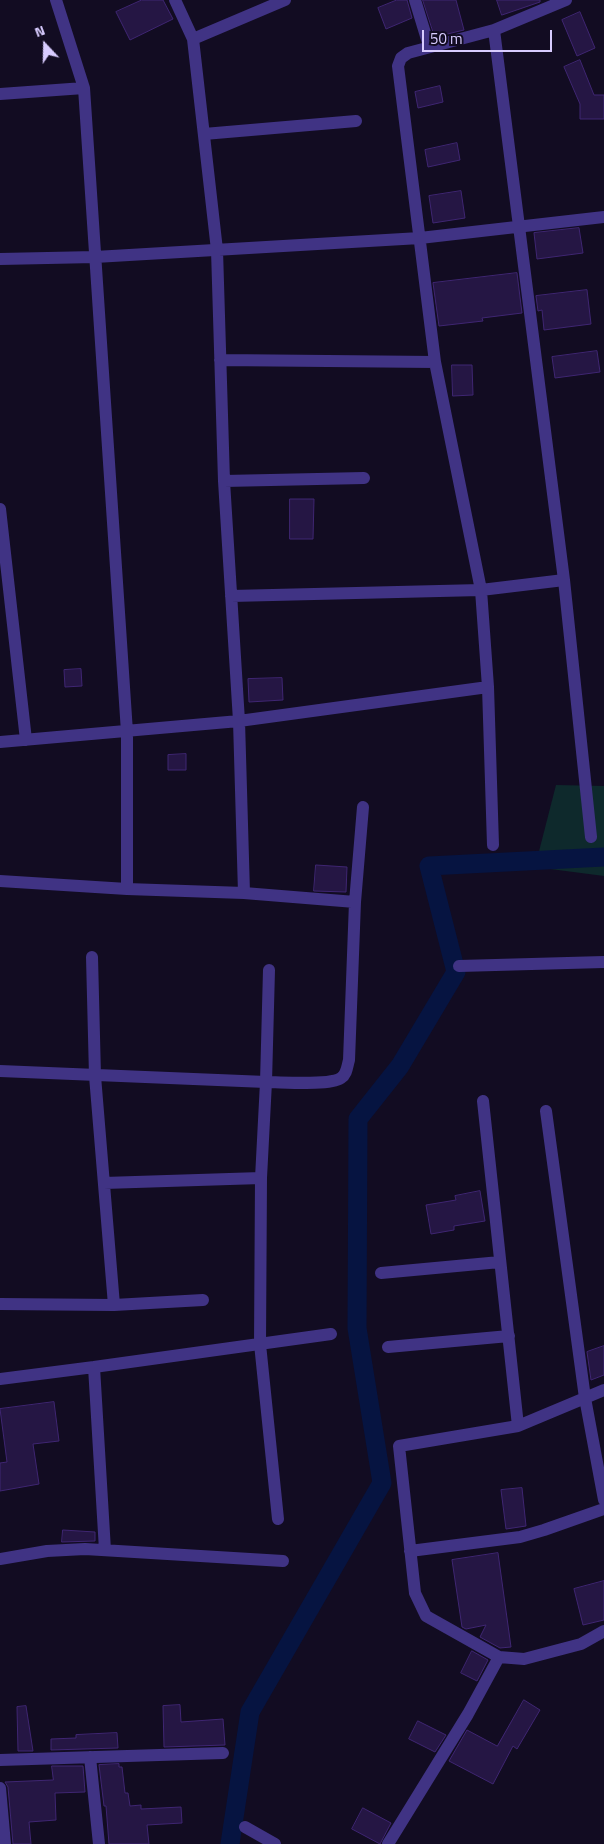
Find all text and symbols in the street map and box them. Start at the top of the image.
text: N [31,19,48,42]
north arrow [20,20,70,70]
scale bar [424,20,554,52]
text: 50 m [430,27,463,50]

